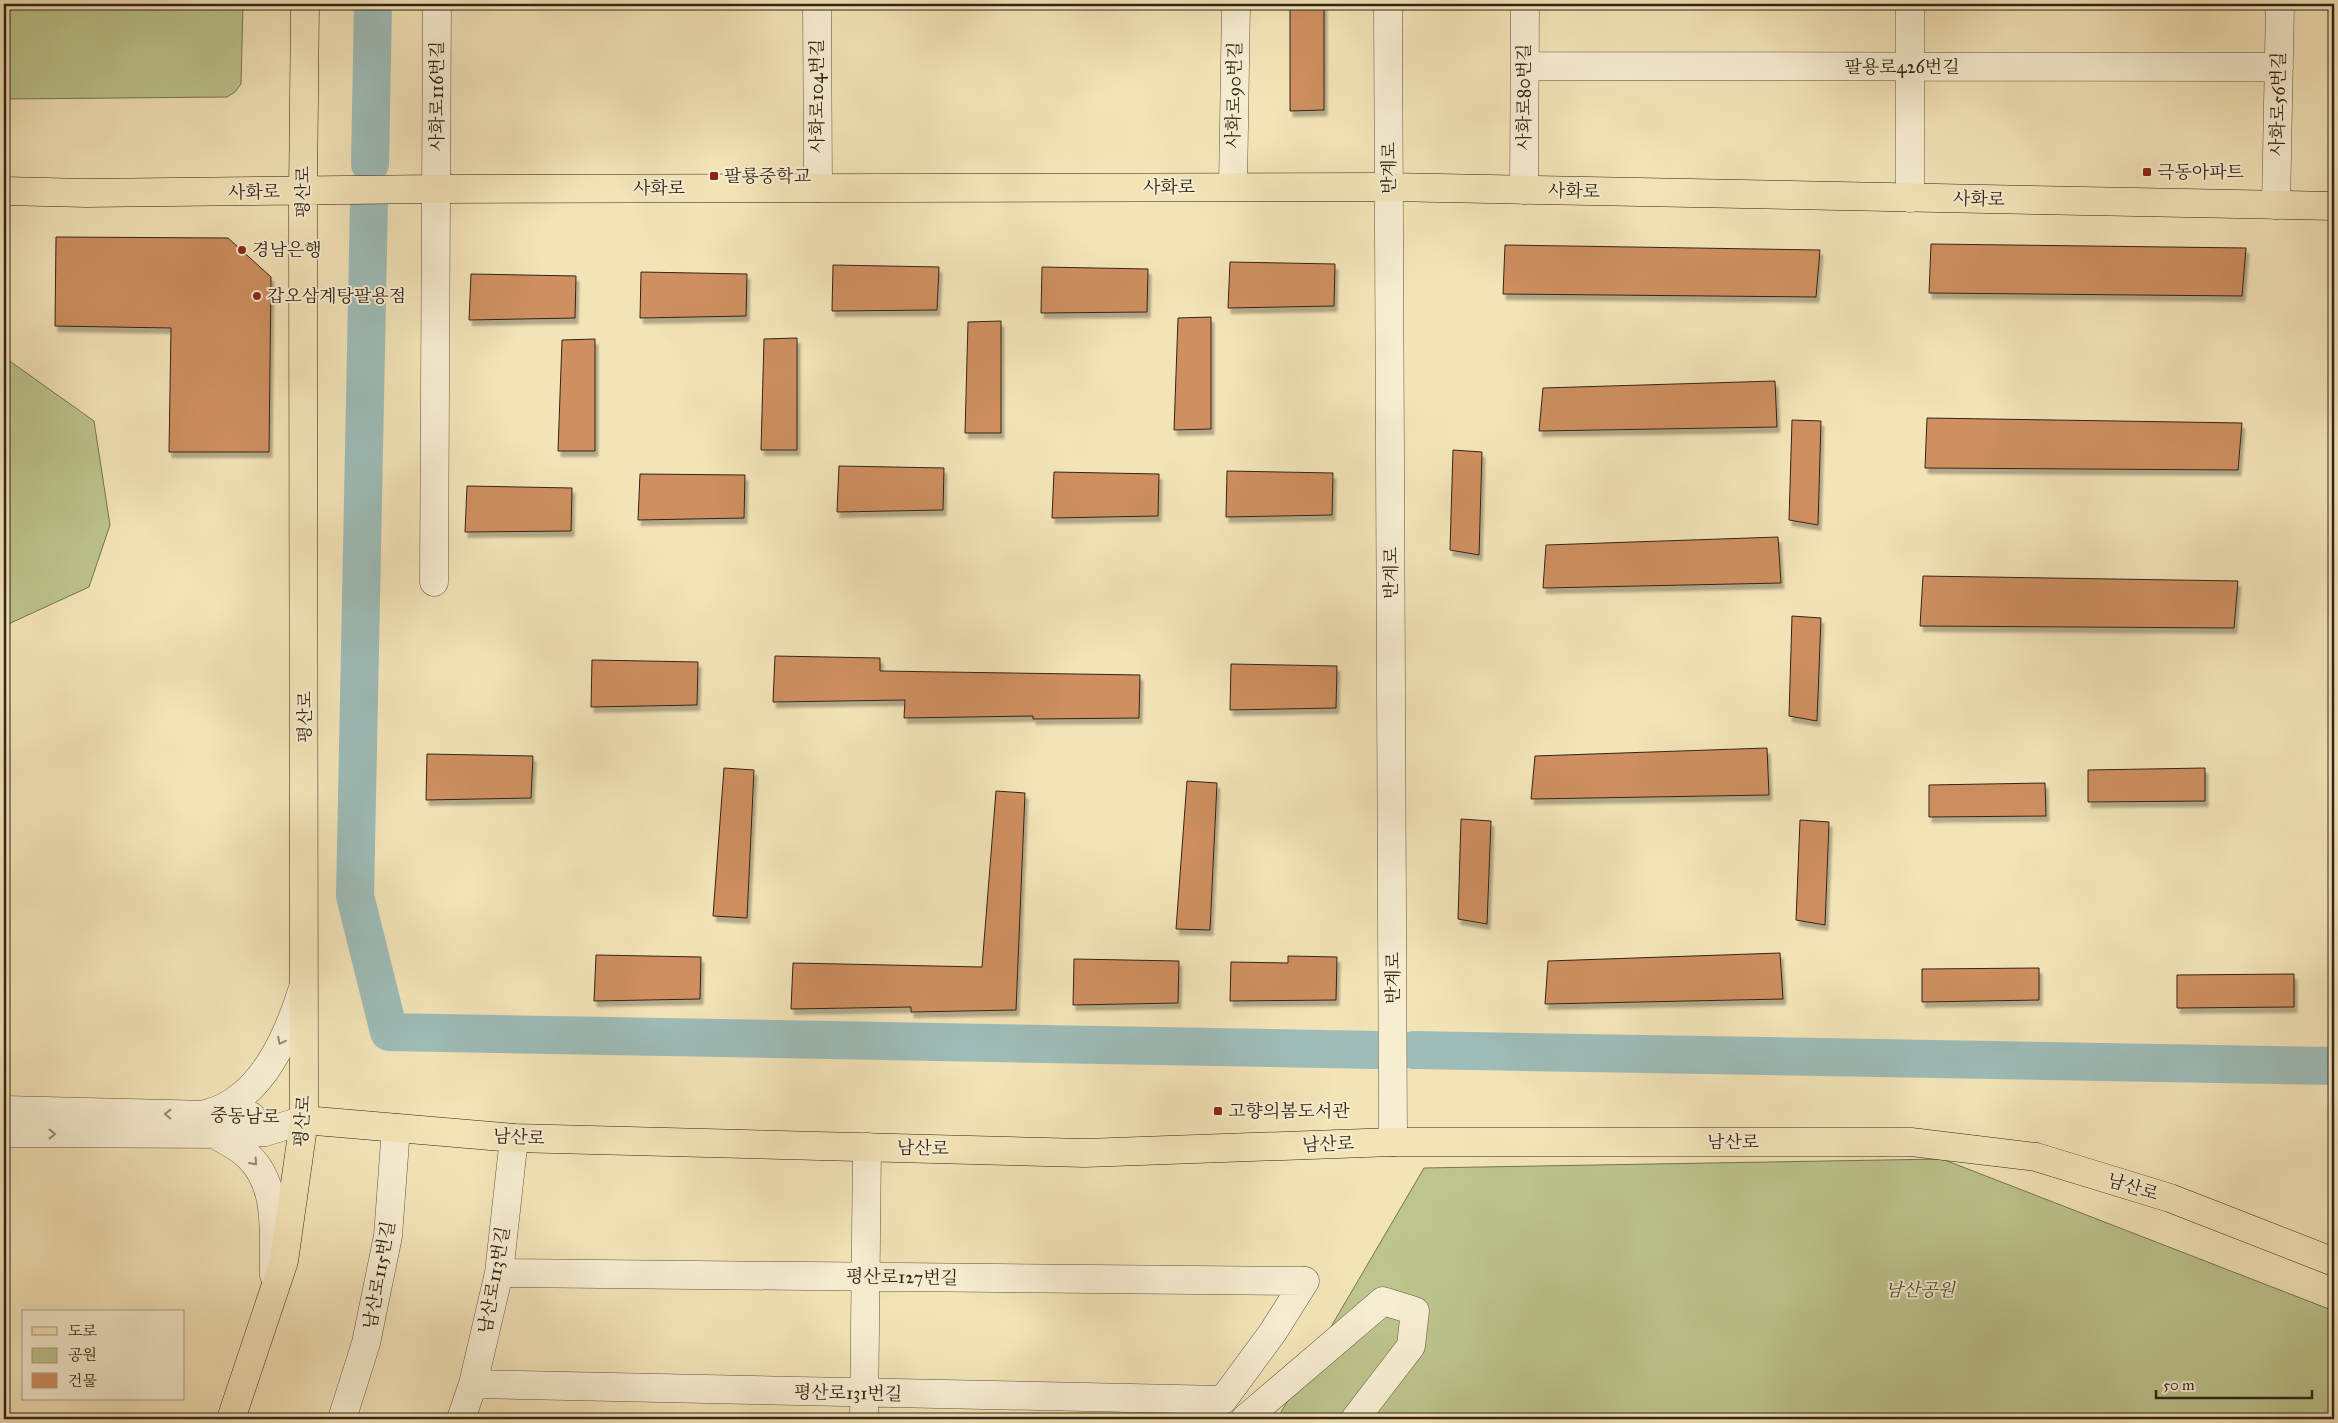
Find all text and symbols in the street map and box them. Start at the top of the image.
street label: 사화로104번길 [806,39,828,153]
street label: 사화로116번길 [426,41,448,151]
street label: 사화로90번길 [1222,41,1246,149]
street label: 사화로80번길 [1513,44,1535,151]
street label: 사화로56번길 [2266,52,2290,156]
street label: 팔용로426번길 [1844,56,1960,78]
street label: 반계로 [1378,142,1400,194]
place label: 극동아파트 [2157,161,2245,183]
place label: 팔룡중학교 [724,165,812,187]
street label: 평산로 [292,166,314,218]
marker: 극동아파트 [2141,166,2153,178]
marker: 팔룡중학교 [708,170,720,182]
street label: 사화로 [1143,176,1195,198]
street label: 사화로 [633,177,685,199]
street label: 사화로 [1548,180,1600,202]
street label: 사화로 [228,181,280,203]
street label: 사화로 [1953,188,2005,210]
place label: 경남은행 [252,239,322,261]
marker: 경남은행 [236,244,248,256]
place label: 갑오삼계탕팔용점 [267,285,406,307]
marker: 갑오삼계탕팔용점 [251,290,263,302]
street label: 반계로 [1380,547,1402,599]
street label: 평산로 [294,691,316,743]
street label: 반계로 [1382,952,1404,1004]
one-way arrow [277,1036,287,1045]
street label: 평산로 [289,1094,315,1148]
place label: 고향의봄도서관 [1228,1100,1350,1122]
street label: 중동남로 [210,1104,280,1128]
marker: 고향의봄도서관 [1212,1105,1224,1117]
one-way arrow [164,1108,172,1119]
street label: 남산로 [492,1125,546,1149]
one-way arrow [49,1129,57,1139]
street label: 남산로 [1707,1131,1759,1153]
street label: 남산로 [1302,1132,1354,1156]
street label: 남산로 [897,1137,949,1159]
one-way arrow [248,1157,257,1166]
street label: 남산로 [2105,1169,2161,1205]
street label: 남산로115번길 [359,1219,399,1331]
street label: 남산로113번길 [474,1225,514,1335]
street label: 평산로127번길 [846,1265,958,1289]
park label: 남산공원 [1885,1279,1956,1301]
legend [22,1310,185,1400]
text: 도로 [68,1322,97,1340]
text: 공원 [68,1346,97,1364]
scale bar [2156,1368,2312,1400]
text: 건물 [68,1372,97,1390]
text: 50 m [2163,1376,2195,1394]
street label: 평산로131번길 [794,1381,902,1405]

